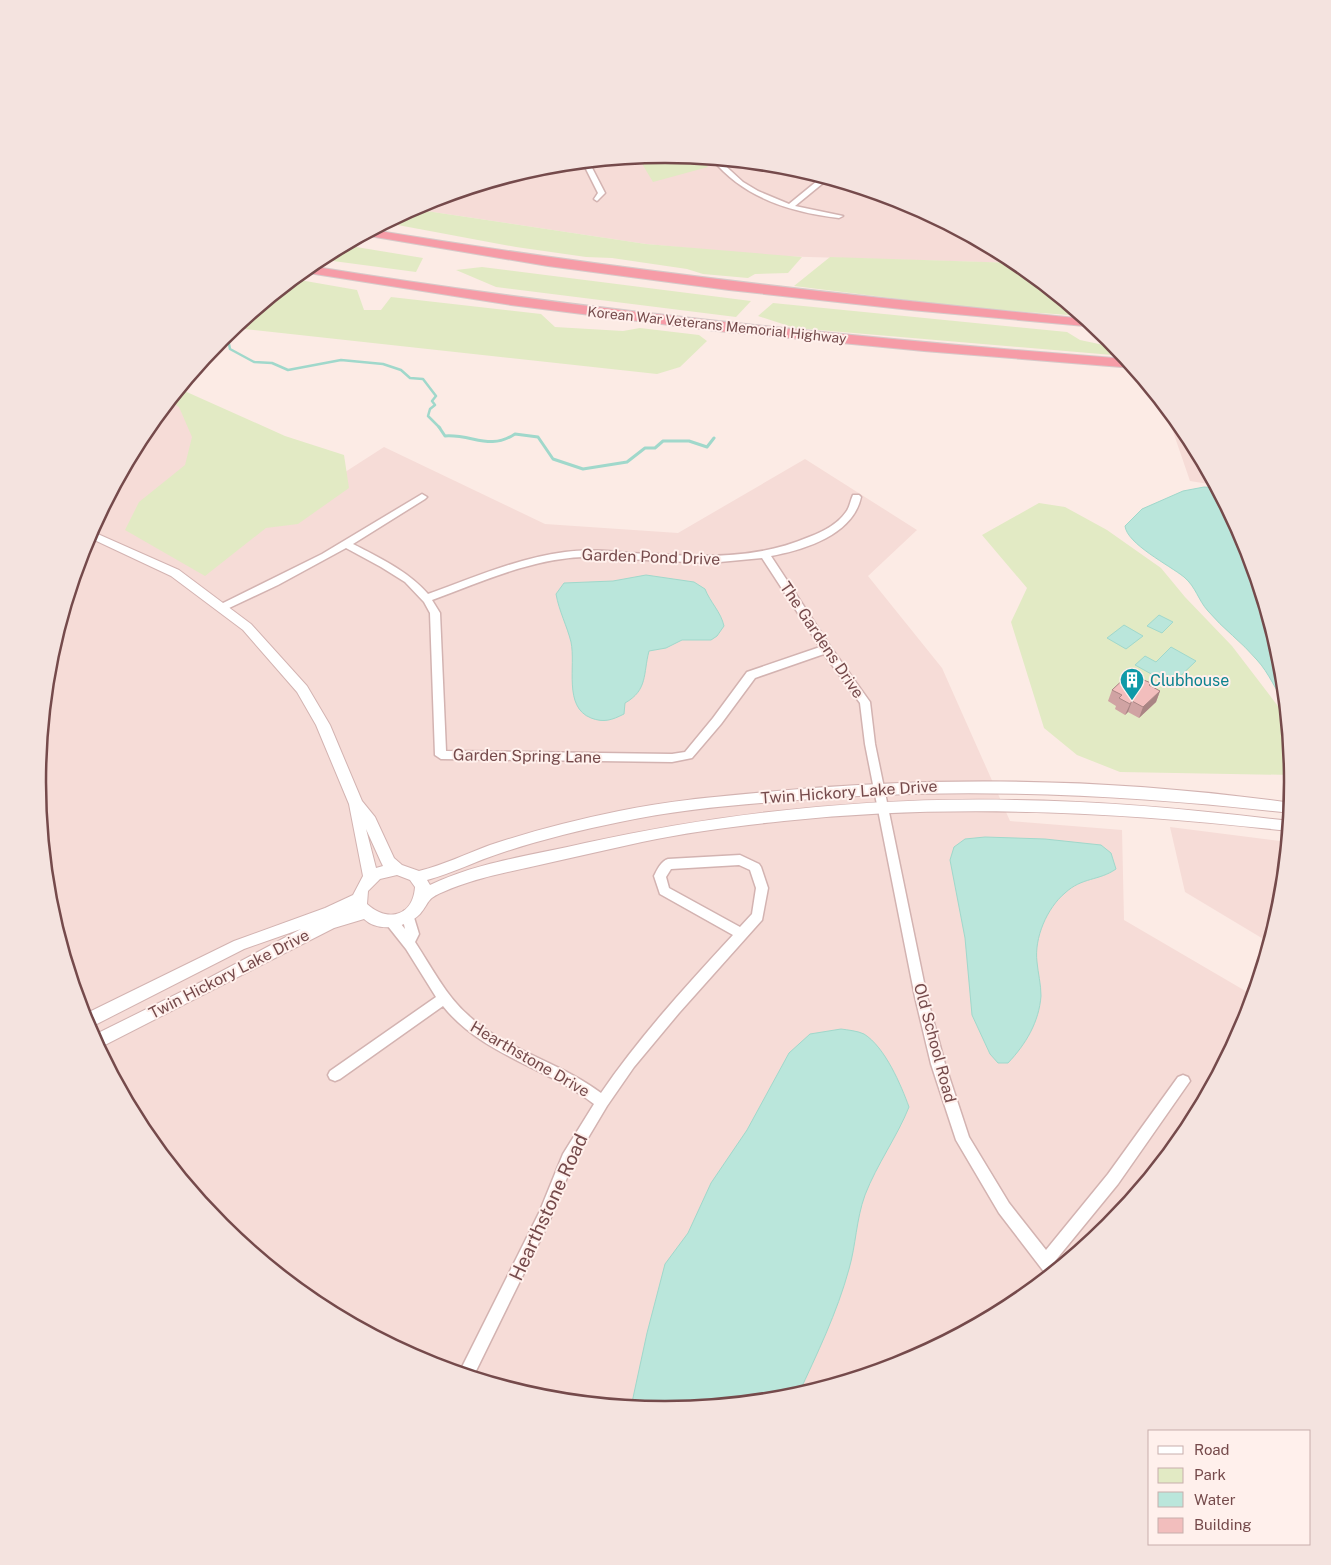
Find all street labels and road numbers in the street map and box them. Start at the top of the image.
street label: Korean War Veterans Memorial Highway [587,303,848,347]
street label: Garden Pond Drive [581,545,721,569]
street label: The Gardens Drive [776,578,868,702]
street label: Garden Spring Lane [453,745,601,767]
street label: Twin Hickory Lake Drive [760,776,938,808]
street label: Twin Hickory Lake Drive [146,925,312,1023]
street label: Old School Road [910,981,960,1105]
street label: Hearthstone Drive [467,1017,593,1101]
street label: Hearthstone Road [504,1130,592,1284]

